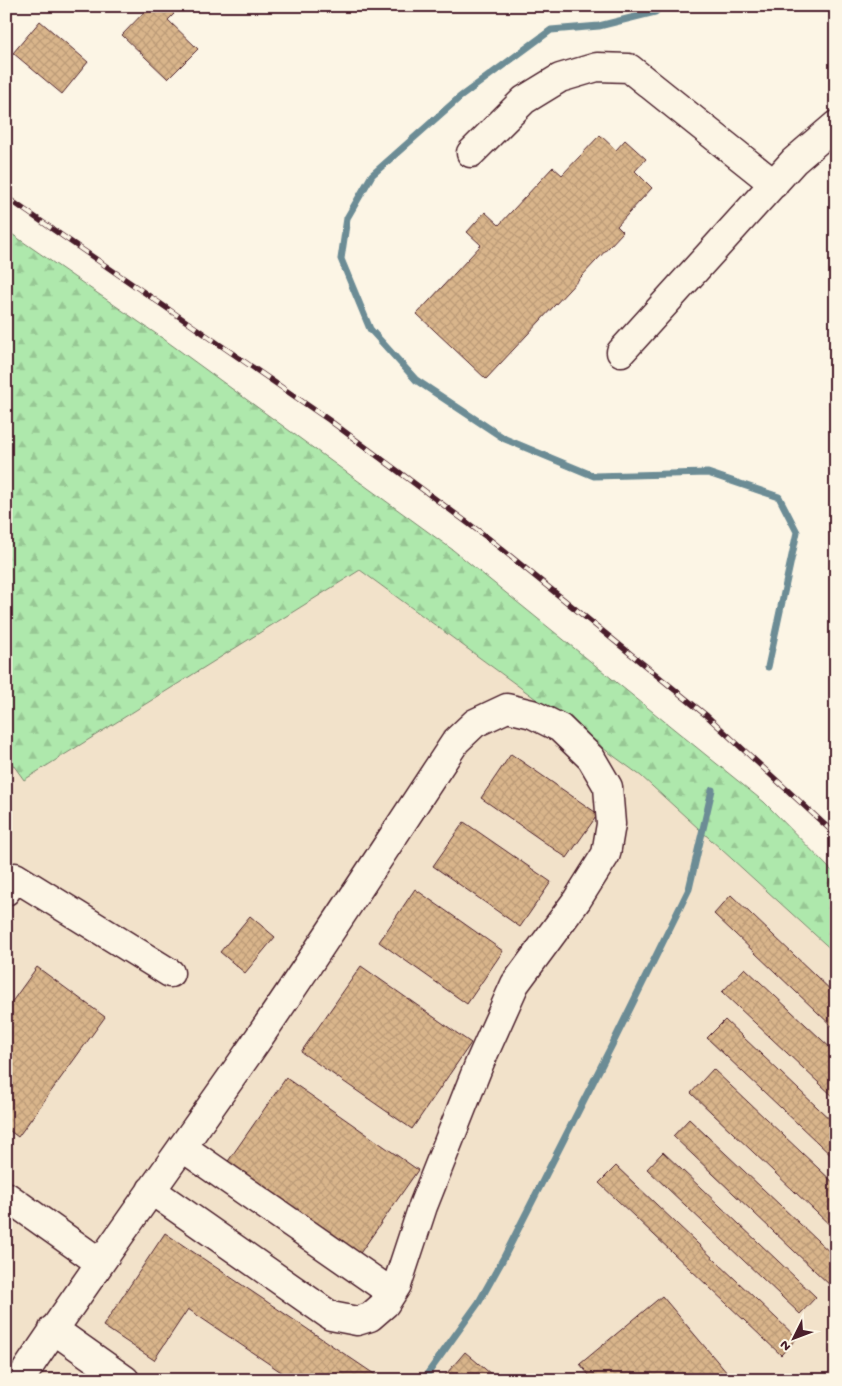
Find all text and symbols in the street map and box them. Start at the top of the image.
north arrow [770,1314,820,1364]
text: N [777,1336,796,1354]

